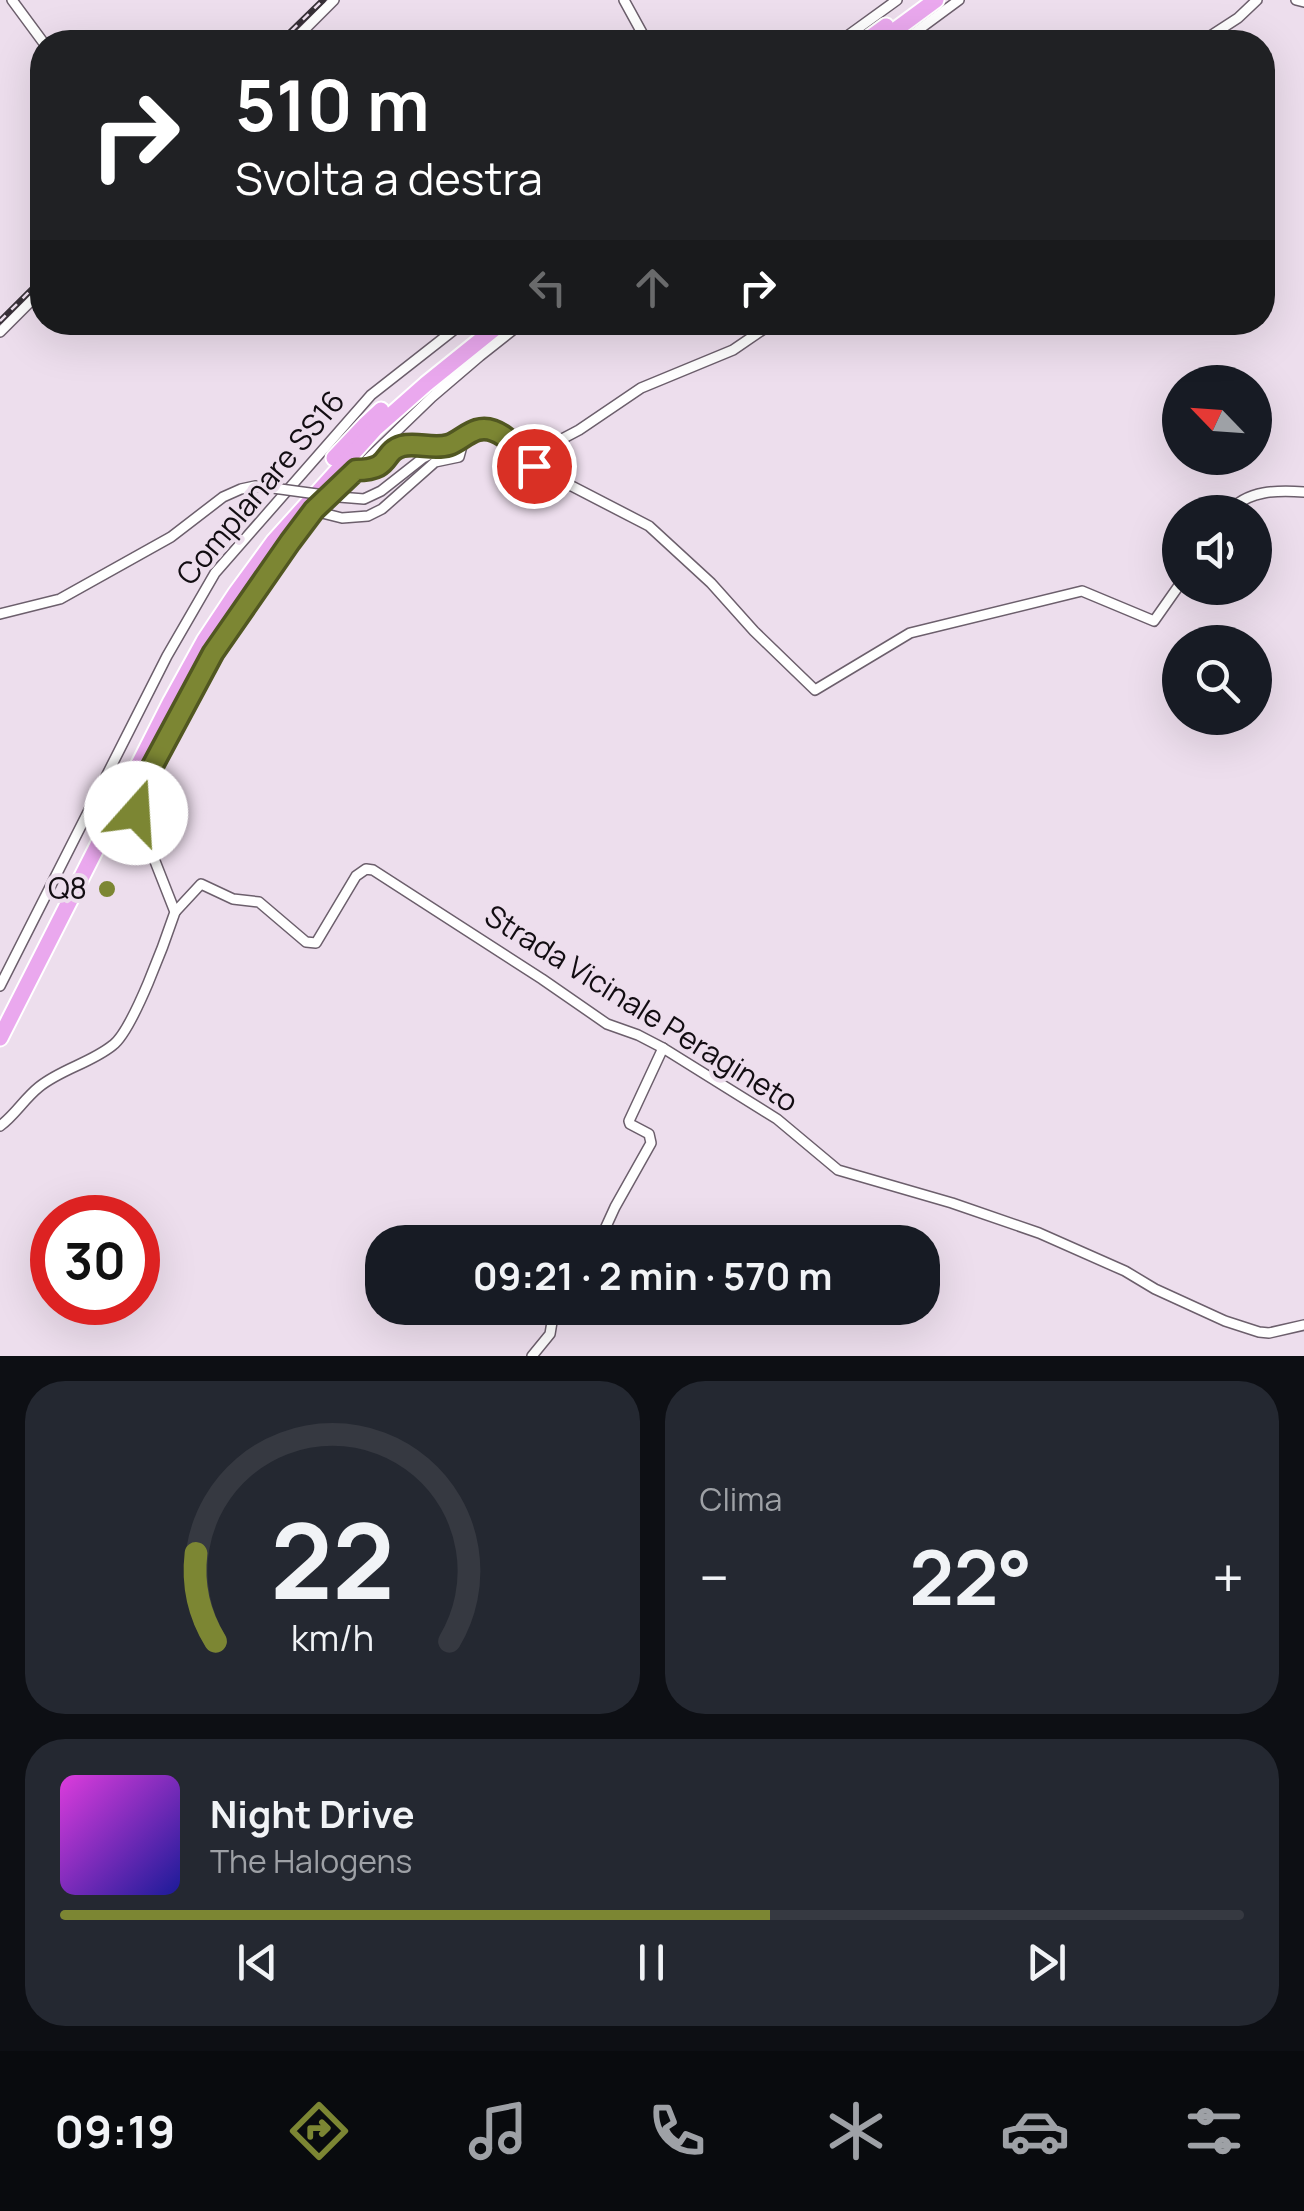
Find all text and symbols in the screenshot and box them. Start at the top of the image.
text: 510 m [235,56,430,152]
icon: right [70,70,200,200]
text: Svolta a destra [235,147,543,209]
icon: left [520,260,575,315]
icon: ahead [625,260,680,315]
icon: right [730,260,785,315]
north arrow [1162,365,1272,475]
map controls [1162,365,1272,735]
street label: Complanare SS16 [166,381,353,593]
pin [492,424,577,509]
icon: arrive [507,439,562,494]
button: sound [1162,495,1272,605]
button: search [1162,625,1272,735]
position arrow [84,761,188,865]
place label: Q8 [48,867,87,908]
marker: Q8 [96,878,118,900]
street label: Strada Vicinale Peragineto [477,894,806,1121]
speed limit sign: 30 [30,1195,160,1325]
text: 09:21 · 2 min · 570 m [473,1249,832,1301]
text: Clima [700,1477,782,1521]
text: 22 [270,1488,394,1630]
text: 22° [909,1525,1032,1628]
text: − [700,1539,729,1615]
text: + [1212,1539,1244,1615]
text: km/h [291,1613,374,1662]
text: Night Drive [210,1787,415,1839]
text: The Halogens [210,1839,412,1883]
icon: previous [230,1935,285,1990]
icon: pause [624,1935,679,1990]
icon: next [1019,1935,1074,1990]
icon: directions [284,2096,354,2166]
icon: music [463,2096,533,2166]
icon: phone [642,2096,712,2166]
icon: climate [821,2096,891,2166]
icon: car [1000,2096,1070,2166]
icon: filters [1179,2096,1249,2166]
text: 09:19 [55,2100,175,2162]

